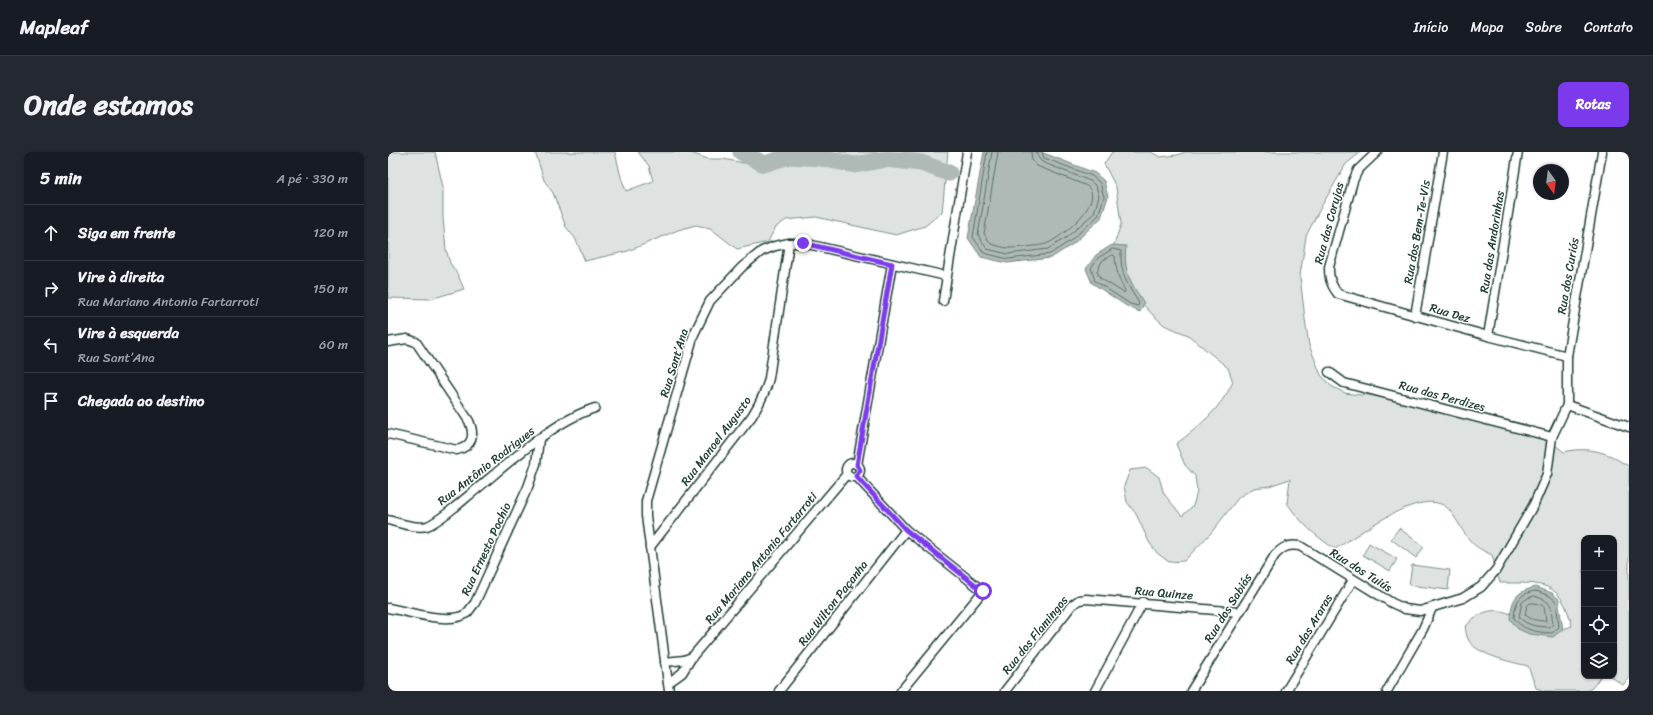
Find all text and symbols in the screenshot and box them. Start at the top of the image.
text: Mapleaf [20,11,88,44]
text: Início [1414,15,1448,40]
text: Mapa [1470,15,1503,40]
text: Sobre [1525,15,1562,40]
text: Contato [1584,15,1633,40]
text: Onde estamos [24,80,193,129]
button: Rotas [1558,82,1629,127]
text: 5 min [40,163,82,193]
north arrow [1533,164,1569,200]
text: A pé · 330 m [276,167,348,190]
street label: Rua dos Bem-Te-Vis [1397,178,1437,286]
street label: Rua das Corujas [1307,179,1351,267]
street label: Rua das Andorinhas [1473,189,1511,295]
text: Siga em frente [78,220,175,246]
text: 120 m [313,221,348,244]
icon: ahead [40,222,62,244]
route end [794,234,812,252]
street label: Rua dos Curiós [1550,235,1586,316]
text: Vire à direita [78,264,164,290]
text: 150 m [313,277,348,300]
icon: right [40,278,62,300]
text: Rua Mariano Antonio Fartarroti [78,290,258,313]
street label: Rua Dez [1427,297,1473,329]
text: Vire à esquerda [78,320,179,346]
street label: Rua Sant’Ana [653,326,695,400]
text: 60 m [319,333,348,356]
icon: left [40,334,62,356]
text: Rua Sant’Ana [78,346,155,369]
street label: Rua das Perdizes [1397,374,1488,418]
text: Chegada ao destino [78,388,204,414]
icon: arrive [40,390,62,412]
street label: Rua Manoel Augusto [675,391,757,491]
street label: Rua Antônio Rodrigues [432,420,540,511]
street label: Rua Mariano Antonio Fartarroti [699,487,823,629]
street label: Rua Ernesto Pochio [455,499,517,599]
map controls [1581,535,1617,679]
button: + [1581,535,1617,571]
street label: Rua dos Tuiús [1325,542,1397,598]
street label: Rua Wilton Paçanha [792,555,874,651]
street label: Rua dos Sabiás [1198,568,1258,647]
button: − [1581,571,1617,607]
street label: Rua Quinze [1134,579,1194,607]
route start [974,582,992,600]
street label: Rua das Araras [1279,589,1339,669]
street label: Rua dos Flamingos [996,590,1074,679]
button: locate [1581,607,1617,643]
button: layers [1581,643,1617,679]

